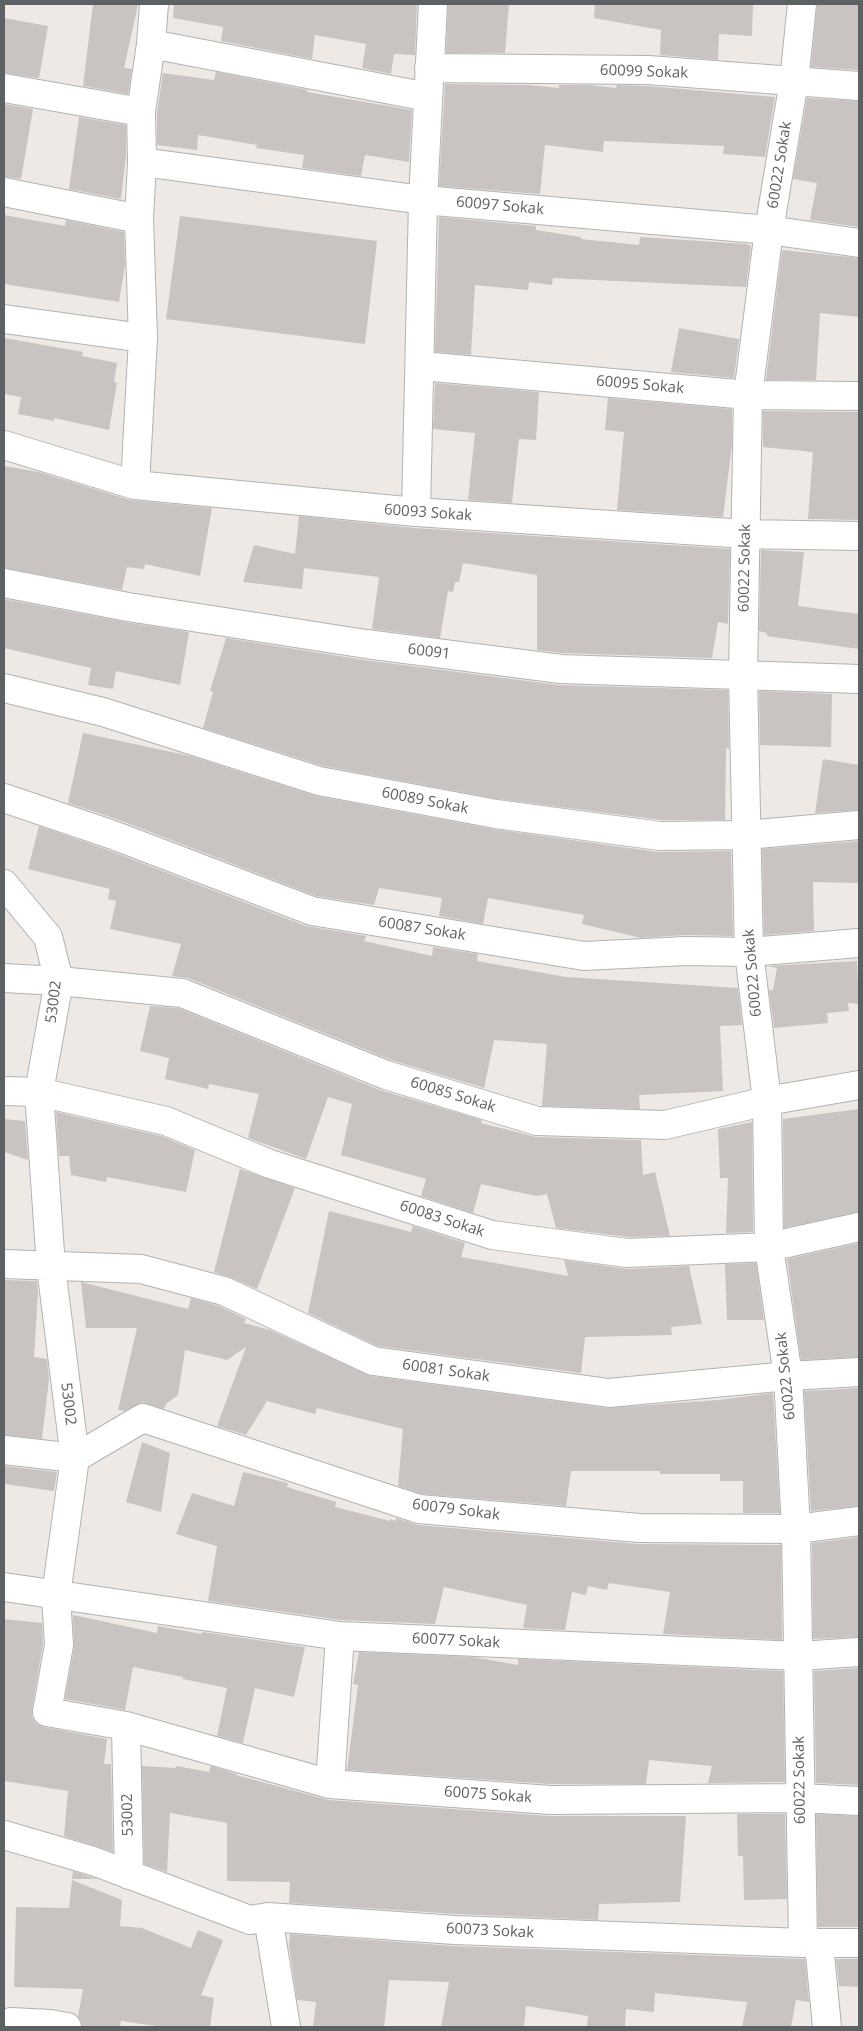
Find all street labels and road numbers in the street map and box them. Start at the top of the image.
street label: 60099 Sokak [600,61,688,83]
street label: 60022 Sokak [764,120,796,210]
street label: 60097 Sokak [455,193,545,219]
street label: 60095 Sokak [595,372,685,398]
street label: 60093 Sokak [383,501,473,525]
street label: 60022 Sokak [735,524,755,612]
street label: 60091 [407,640,451,664]
street label: 60089 Sokak [380,784,470,818]
street label: 60087 Sokak [377,913,467,945]
street label: 60022 Sokak [740,928,766,1018]
street label: 53002 [42,980,66,1024]
street label: 60085 Sokak [408,1074,498,1116]
street label: 60083 Sokak [397,1197,487,1241]
street label: 60022 Sokak [772,1331,800,1421]
street label: 60081 Sokak [401,1356,491,1386]
street label: 53002 [56,1382,80,1426]
street label: 60079 Sokak [411,1496,501,1524]
street label: 60077 Sokak [412,1630,500,1652]
street label: 60022 Sokak [790,1736,810,1824]
street label: 60075 Sokak [443,1783,533,1807]
street label: 53002 [119,1793,137,1837]
street label: 60073 Sokak [446,1920,534,1942]

